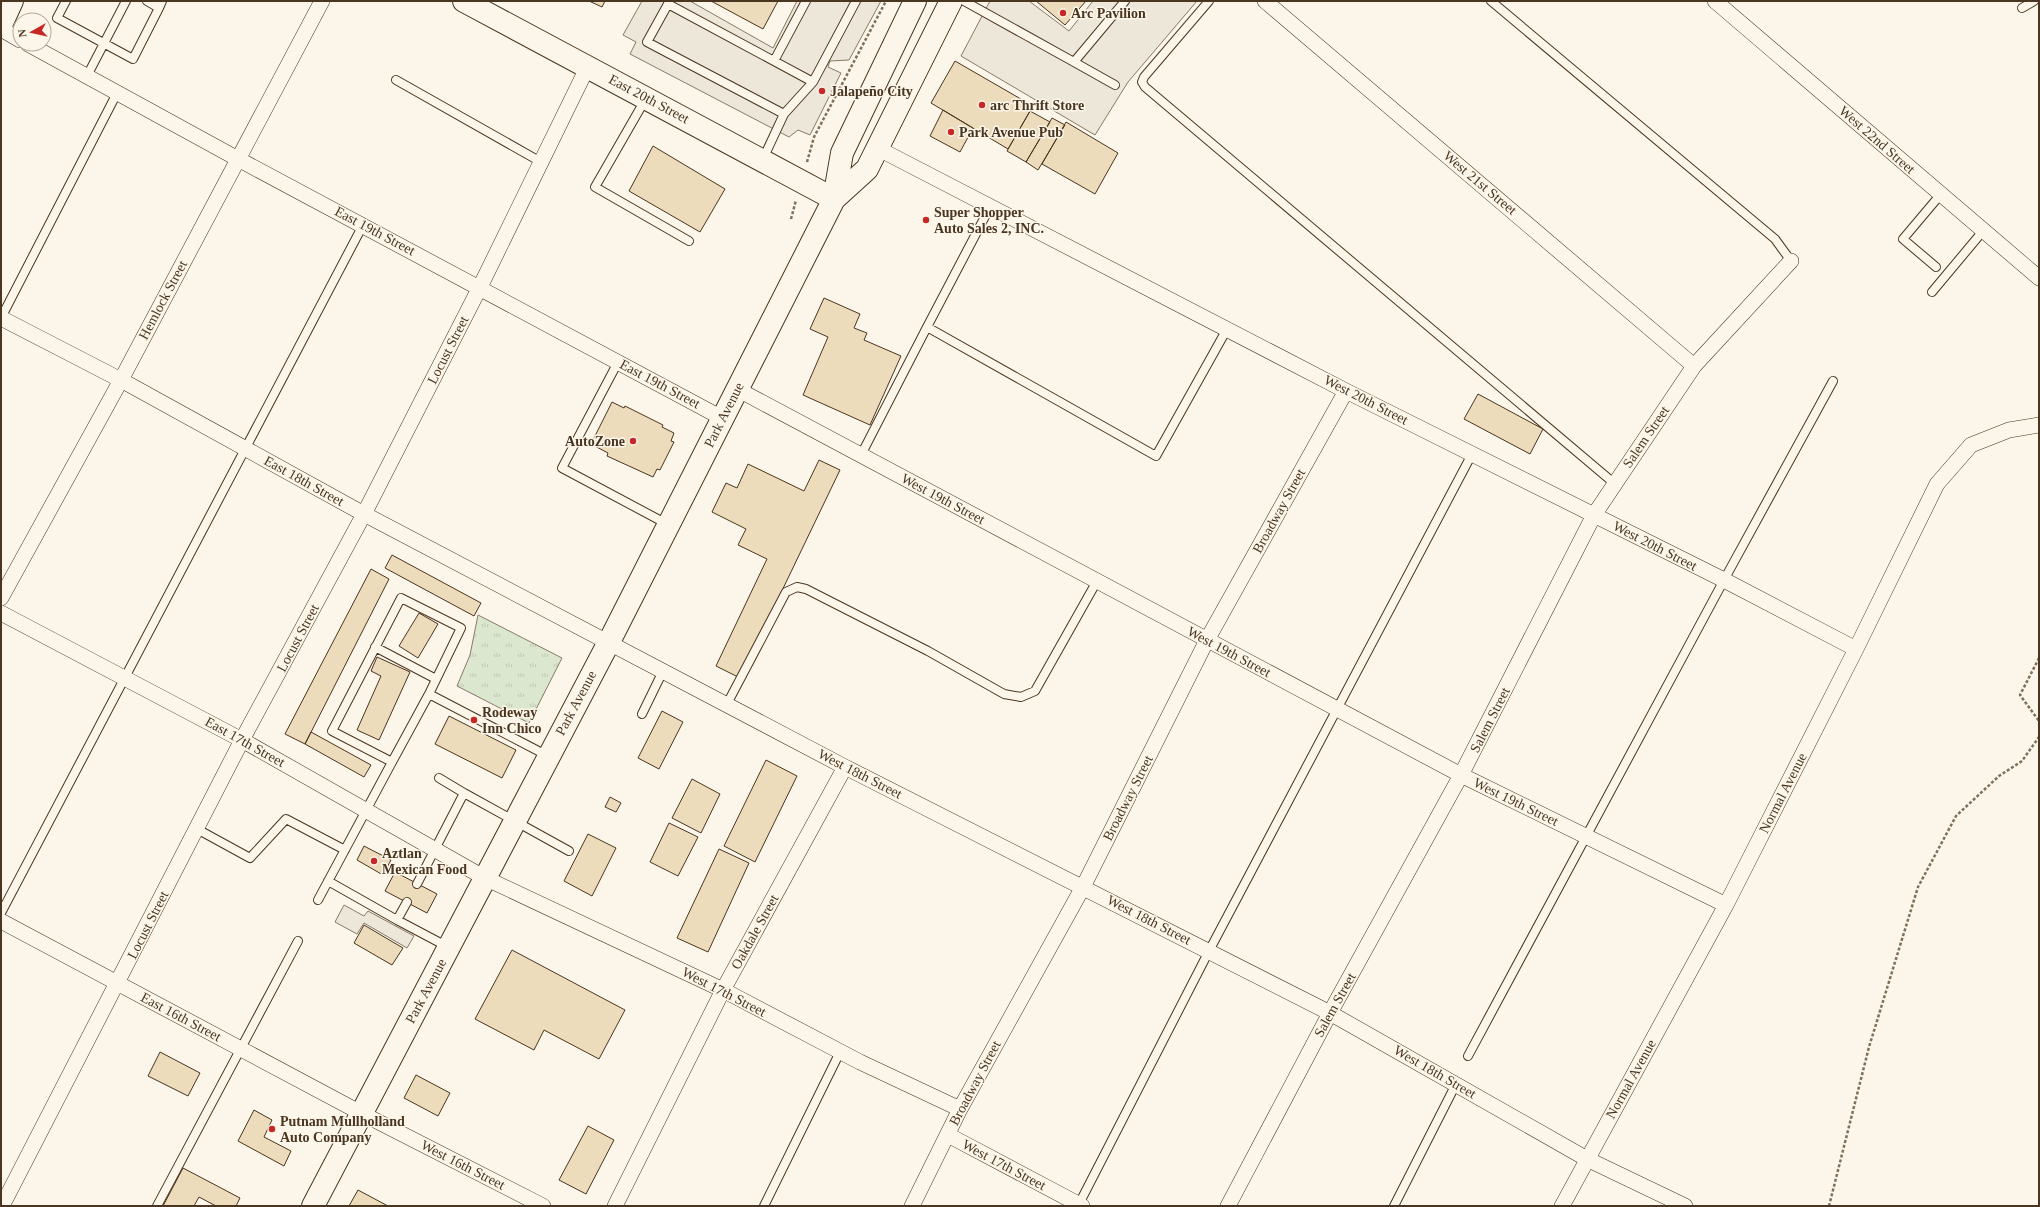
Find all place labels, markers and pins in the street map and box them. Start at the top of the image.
place label: Arc Pavilion [1071,6,1146,21]
marker: Arc Pavilion [1058,8,1068,18]
place label: Jalapeño City [830,84,913,99]
marker: Jalapeño City [817,86,827,96]
place label: arc Thrift Store [990,98,1084,113]
marker: arc Thrift Store [977,100,987,110]
place label: Park Avenue Pub [959,125,1063,140]
marker: Park Avenue Pub [946,127,956,137]
place label: Super Shopper Auto Sales 2, INC. [934,205,1044,236]
marker: Super Shopper Auto Sales 2, INC. [921,215,931,225]
place label: AutoZone [565,434,625,449]
marker: AutoZone [628,436,638,446]
place label: Rodeway Inn Chico [482,705,542,736]
marker: Rodeway Inn Chico [469,715,479,725]
place label: Aztlan Mexican Food [382,846,467,877]
marker: Aztlan Mexican Food [369,856,379,866]
place label: Putnam Mullholland Auto Company [280,1114,405,1145]
marker: Putnam Mullholland Auto Company [267,1124,277,1134]

